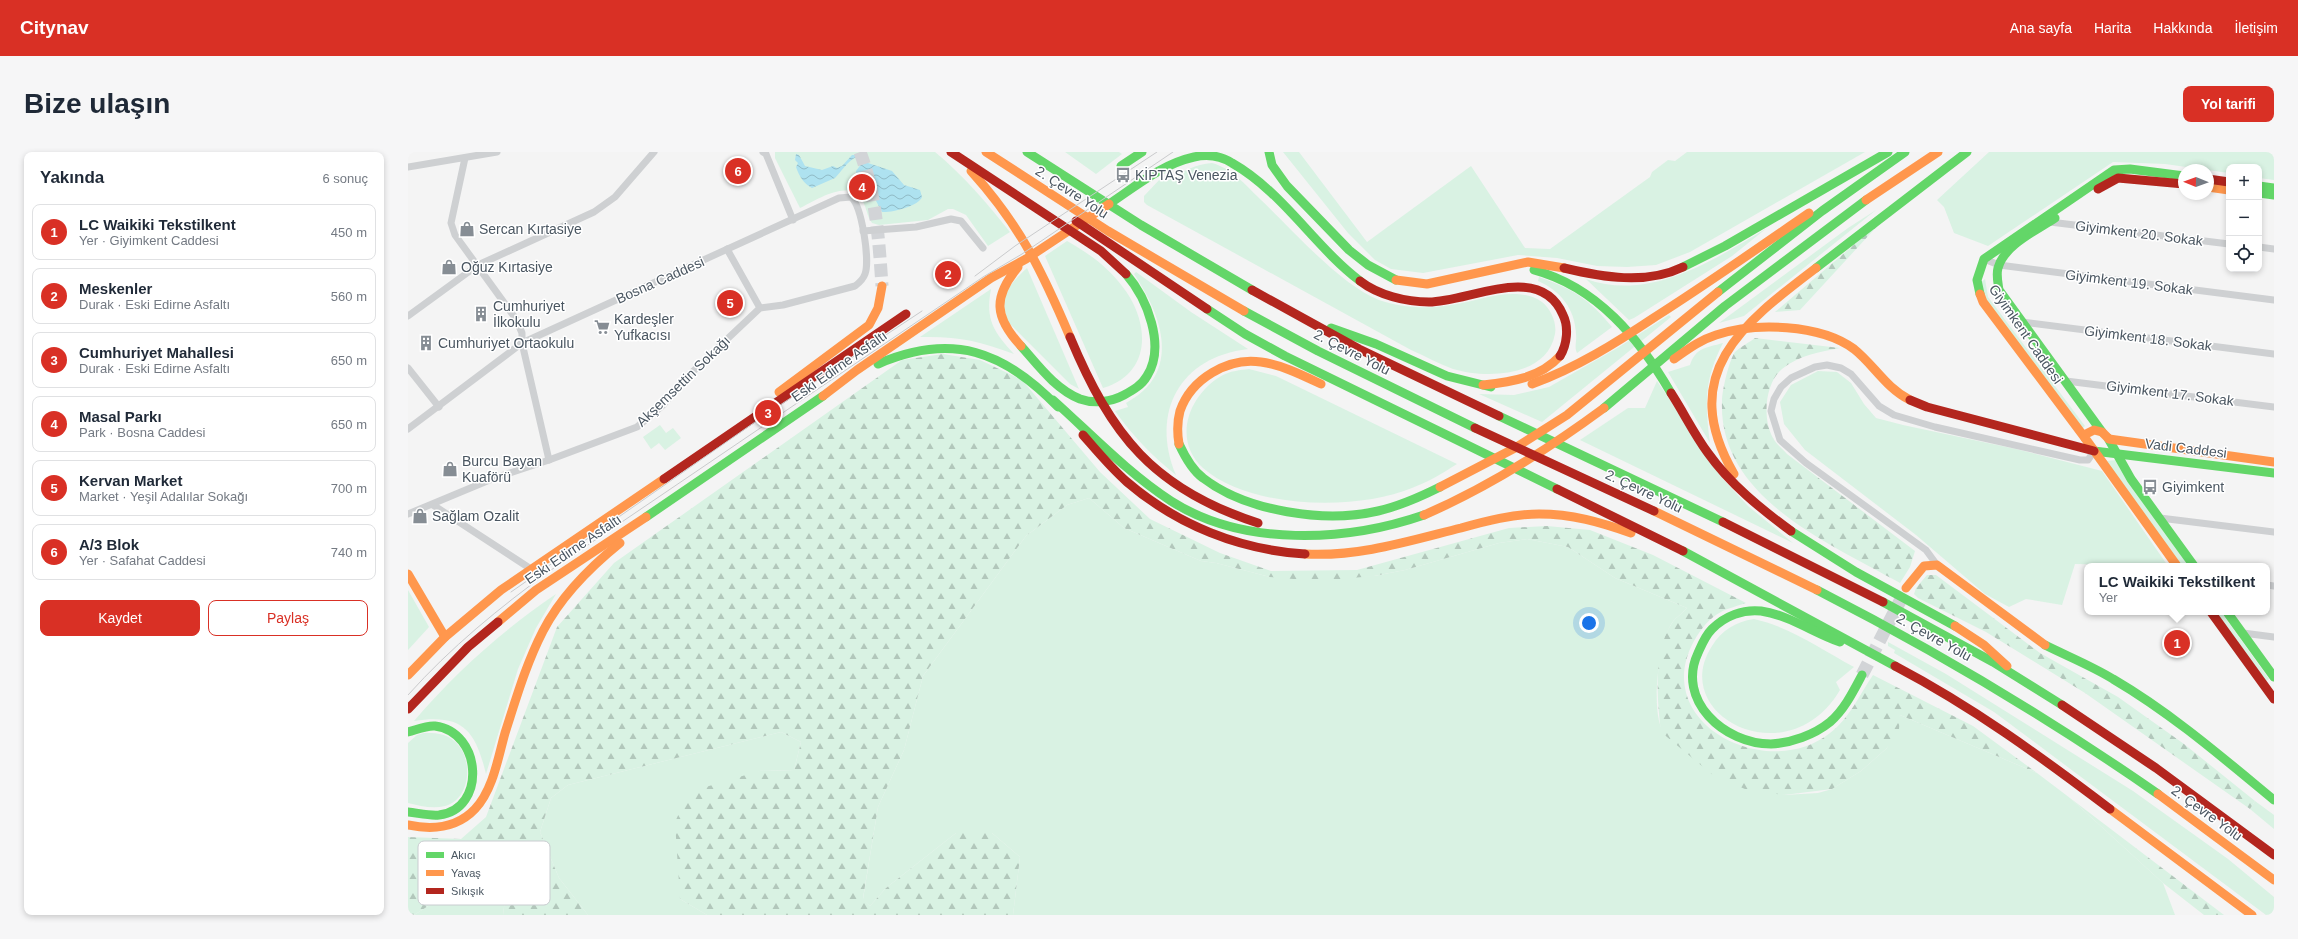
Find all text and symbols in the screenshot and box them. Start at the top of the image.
text: Citynav [20,17,89,38]
text: Ana sayfa [2010,20,2072,36]
text: Harita [2094,20,2131,36]
text: Hakkında [2153,20,2212,36]
text: İletişim [2234,20,2278,36]
button: Yol tarifi [2183,86,2274,122]
text: Bize ulaşın [24,88,170,119]
pin: 6 [725,156,751,186]
street label: 2. Çevre Yolu [1033,163,1111,221]
north arrow [2178,164,2214,200]
map controls [2226,164,2262,272]
button: + [2226,164,2262,200]
bus stop icon: KİPTAŞ Venezia [1114,166,1132,184]
place label: KİPTAŞ Venezia [1135,166,1238,183]
text: Yakında [40,168,104,187]
text: 6 sonuç [322,171,368,186]
pin: 4 [849,172,875,202]
button: − [2226,200,2262,236]
text: LC Waikiki Tekstilkent [79,216,236,233]
street label: Giyimkent 20. Sokak [2074,217,2205,249]
shop icon: Sercan Kırtasiye [458,220,476,238]
place label: Sercan Kırtasiye [479,221,582,237]
text: 1 [50,225,58,240]
text: 450 m [331,225,367,240]
text: Yer · Giyimkent Caddesi [79,233,219,248]
button: locate [2226,236,2262,272]
street label: Bosna Caddesi [613,253,707,307]
shop icon: Oğuz Kırtasiye [440,258,458,276]
place label: Oğuz Kırtasiye [461,259,553,275]
pin: 2 [935,259,961,289]
street label: Giyimkent 19. Sokak [2064,266,2195,298]
text: Meskenler [79,280,152,297]
street label: Giyimkent Caddesi [1986,281,2066,387]
pin: 5 [717,288,743,318]
text: 2 [50,289,58,304]
text: 560 m [331,289,367,304]
text: Durak · Eski Edirne Asfaltı [79,297,230,312]
place label: Cumhuriyet İlkokulu [493,298,565,330]
building icon: Cumhuriyet İlkokulu [472,305,490,323]
place label: Kardeşler Yufkacısı [614,311,674,343]
supermarket icon: Kardeşler Yufkacısı [593,318,611,336]
street label: Giyimkent 18. Sokak [2083,322,2214,354]
street label: 2. Çevre Yolu [1311,326,1393,378]
street label: Eski Edirne Asfaltı [788,327,890,405]
street label: Akşemsettin Sokağı [633,332,733,430]
building icon: Cumhuriyet Ortaokulu [417,334,435,352]
place label: Cumhuriyet Ortaokulu [438,335,574,351]
text: Cumhuriyet Mahallesi [79,344,234,361]
text: 3 [50,353,58,368]
text: 650 m [331,353,367,368]
text: Durak · Eski Edirne Asfaltı [79,361,230,376]
street label: Giyimkent 17. Sokak [2105,377,2236,409]
pin: 3 [755,398,781,428]
text: Masal Parkı [79,408,162,425]
text: 4 [50,417,58,432]
text: 650 m [331,417,367,432]
text: Park · Bosna Caddesi [79,425,205,440]
street label: Vadi Caddesi [2144,435,2228,461]
place label: Burcu Bayan Kuaförü [462,453,542,485]
shop icon: Burcu Bayan Kuaförü [441,460,459,478]
street label: 2. Çevre Yolu [1603,466,1685,516]
text: Kervan Market [79,472,182,489]
bus stop icon: Giyimkent [2141,478,2159,496]
place label: Giyimkent [2162,479,2224,495]
text: 5 [50,481,58,496]
text: 700 m [331,481,367,496]
text: Market · Yeşil Adalılar Sokağı [79,489,248,504]
shop icon: Sağlam Ozalit [411,507,429,525]
place label: Sağlam Ozalit [432,508,519,524]
street label: Eski Edirne Asfaltı [522,511,624,587]
text: A/3 Blok [79,536,139,553]
text: 6 [50,545,58,560]
text: 740 m [331,545,367,560]
text: Yer · Safahat Caddesi [79,553,206,568]
popup [2084,563,2270,615]
text: LC Waikiki Tekstilkent [2099,573,2255,590]
text: Yer [2099,590,2118,605]
button: Kaydet [40,600,200,636]
button: Paylaş [208,600,368,636]
street label: 2. Çevre Yolu [1894,610,1974,664]
your location [1579,613,1599,633]
pin: 1 [2164,628,2190,658]
street label: 2. Çevre Yolu [2169,782,2245,844]
legend [418,841,550,905]
text: Akıcı [451,849,475,861]
text: Yavaş [451,867,481,879]
text: Sıkışık [451,885,485,897]

